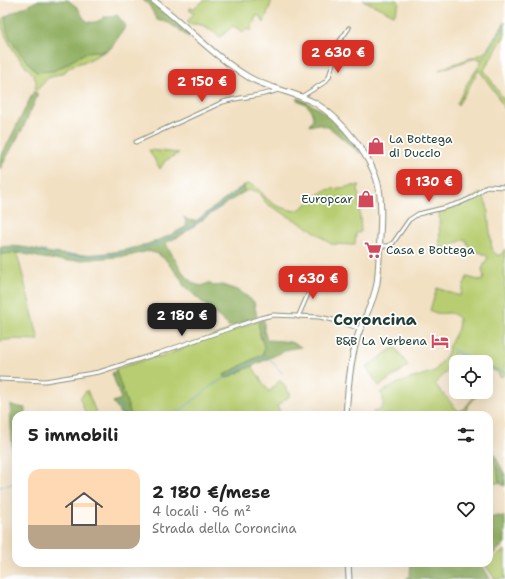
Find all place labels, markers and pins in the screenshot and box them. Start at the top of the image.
pin: 2 630 € [301,40,375,74]
pin: 2 150 € [165,69,239,103]
place label: La Bottega di Duccio [389,131,453,161]
shop icon: La Bottega di Duccio [366,136,386,156]
pin: 1 130 € [392,169,466,203]
shop icon: Europcar [356,189,376,209]
place label: Europcar [301,191,353,207]
supermarket icon: Casa e Bottega [363,240,383,260]
place label: Casa e Bottega [386,242,475,258]
pin: 1 630 € [276,266,350,300]
pin: 2 180 € [145,303,219,337]
hotel icon: B&B La Verbena [430,331,450,351]
place label: B&B La Verbena [336,333,428,349]

